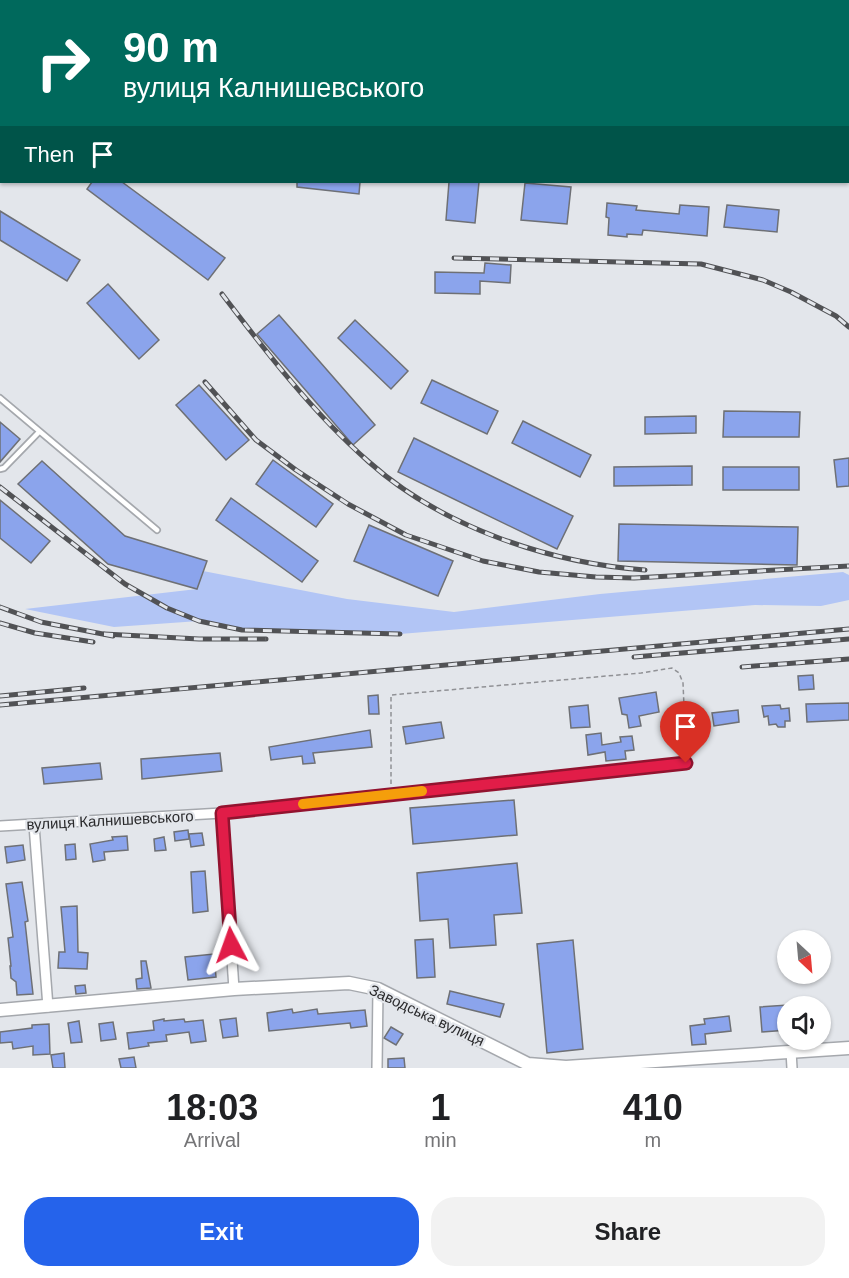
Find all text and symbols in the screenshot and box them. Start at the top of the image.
icon: right [24,24,102,102]
text: 90 m [123,24,219,71]
text: вулиця Калнишевського [123,73,424,103]
icon: arrive [86,138,119,171]
text: Then [24,142,74,167]
pin [660,701,711,763]
icon: arrive [669,710,702,743]
street label: вулиця Калнишевського [26,807,194,833]
position arrow [199,913,263,977]
north arrow [777,930,831,984]
map controls [777,930,831,1050]
street label: Заводська вулиця [367,981,487,1049]
button: sound [777,996,831,1050]
text: 18:03 [166,1087,258,1128]
text: 1 [430,1087,450,1128]
text: 410 [623,1087,683,1128]
text: Arrival [184,1129,241,1151]
text: min [424,1129,457,1151]
text: m [644,1129,661,1151]
button: Exit [24,1197,419,1266]
button: Share [431,1197,825,1266]

